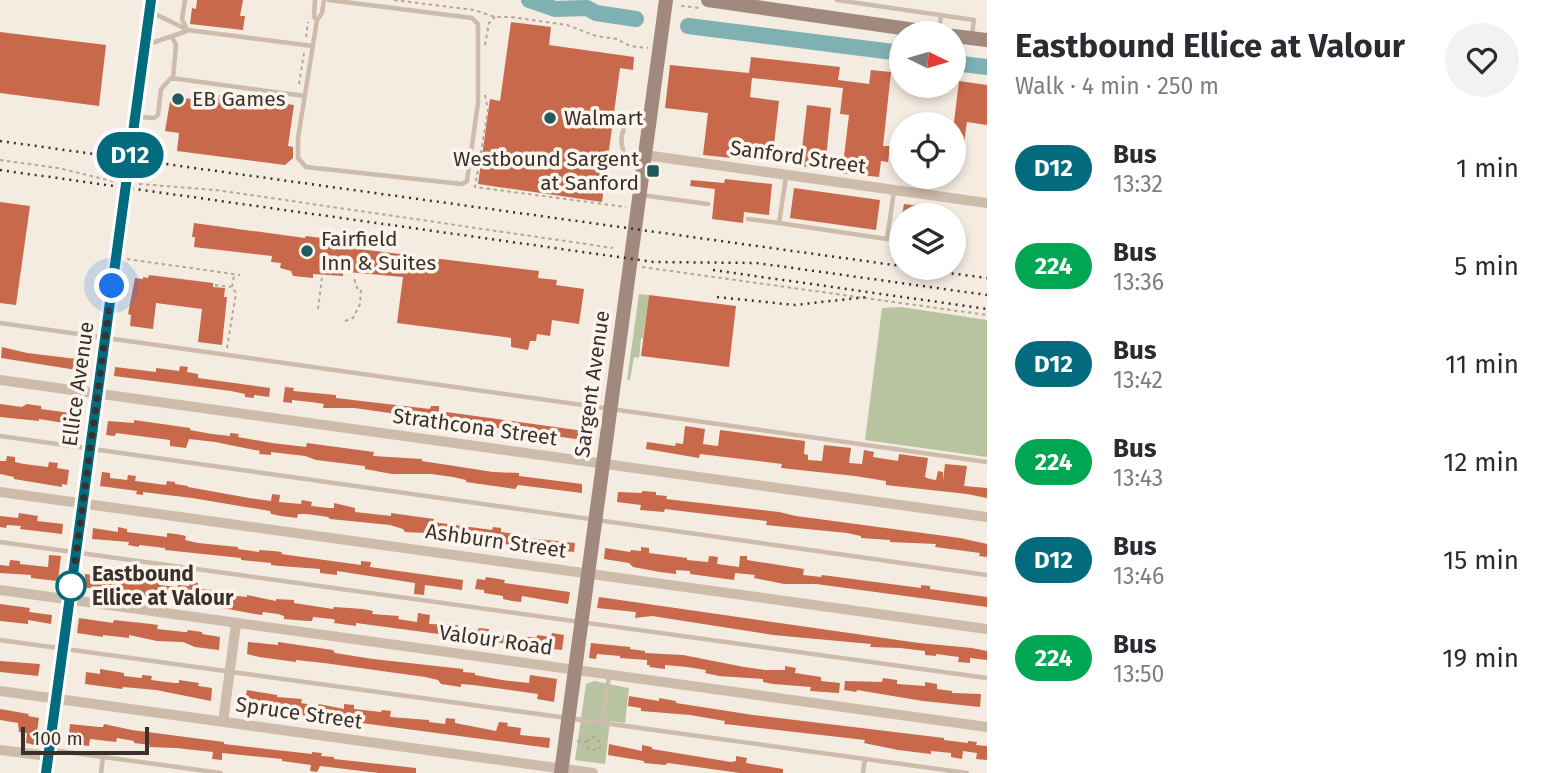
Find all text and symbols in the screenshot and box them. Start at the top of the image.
north arrow [889,21,966,98]
map controls [889,21,966,280]
button: heart [1445,23,1519,97]
text: Eastbound Ellice at Valour [1015,26,1405,66]
text: Walk · 4 min · 250 m [1015,72,1219,100]
place label: EB Games [192,86,286,112]
marker: EB Games [170,91,186,107]
place label: Walmart [564,105,644,131]
marker: Walmart [542,110,558,126]
button: locate [889,112,966,189]
line badge: D12 [90,132,170,178]
street label: Sanford Street [728,135,868,179]
text: Bus [1113,139,1156,170]
text: D12 [111,141,149,169]
place label: Westbound Sargent at Sanford [453,146,639,196]
text: 1 min [1456,153,1519,184]
text: D12 [1034,154,1073,182]
marker: Westbound Sargent at Sanford [645,163,661,179]
text: 13:32 [1113,170,1163,198]
button: layers [889,203,966,280]
place label: Fairfield Inn & Suites [321,226,437,276]
text: Bus [1113,237,1156,268]
marker: Fairfield Inn & Suites [299,243,315,259]
text: 5 min [1454,251,1519,282]
text: 224 [1035,252,1072,280]
your location [94,268,129,303]
text: 13:36 [1113,268,1164,296]
street label: Sargent Avenue [569,309,615,459]
street label: Ellice Avenue [56,320,100,448]
text: Bus [1113,335,1156,366]
text: 11 min [1445,349,1519,380]
text: D12 [1034,350,1073,378]
text: 13:42 [1113,366,1163,394]
street label: Strathcona Street [391,403,559,451]
text: Bus [1113,433,1156,464]
text: 12 min [1443,447,1519,478]
text: 224 [1035,448,1072,476]
text: 13:43 [1113,464,1163,492]
street label: Ashburn Street [424,518,568,564]
text: Bus [1113,531,1156,562]
text: 15 min [1443,545,1519,576]
text: D12 [1034,546,1073,574]
place label: Eastbound Ellice at Valour [92,561,234,611]
text: 13:46 [1113,562,1164,590]
marker: Eastbound Ellice at Valour [56,571,86,601]
street label: Valour Road [437,619,555,661]
text: Bus [1113,629,1156,660]
text: 19 min [1442,643,1519,674]
text: 224 [1035,644,1072,672]
text: 13:50 [1113,660,1164,688]
street label: Spruce Street [234,691,365,735]
scale bar [21,724,149,756]
text: 100 m [32,727,83,750]

